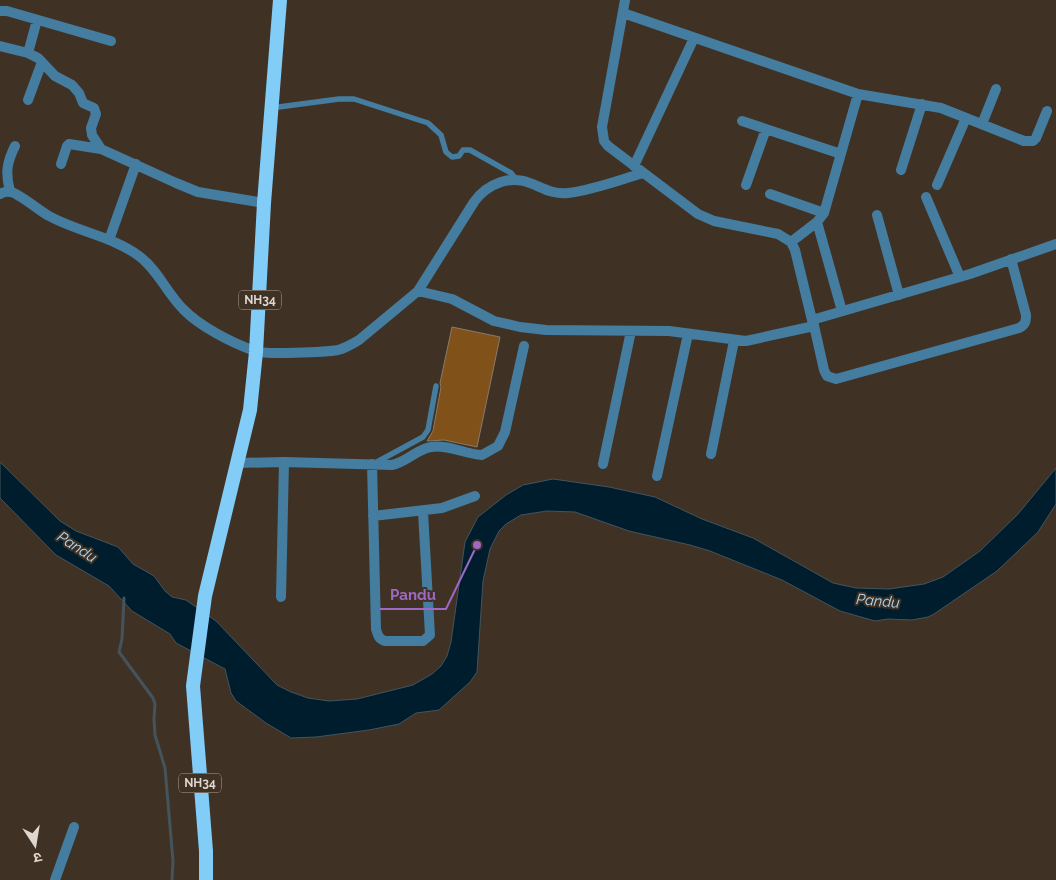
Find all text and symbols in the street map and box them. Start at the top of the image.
road number: NH34 [239,290,281,310]
water label: Pandu [54,528,101,567]
callout: Pandu [380,579,446,609]
text: Pandu [390,586,436,604]
water label: Pandu [855,590,901,612]
road number: NH34 [179,774,221,792]
north arrow [10,820,60,870]
text: उ [31,849,43,867]

